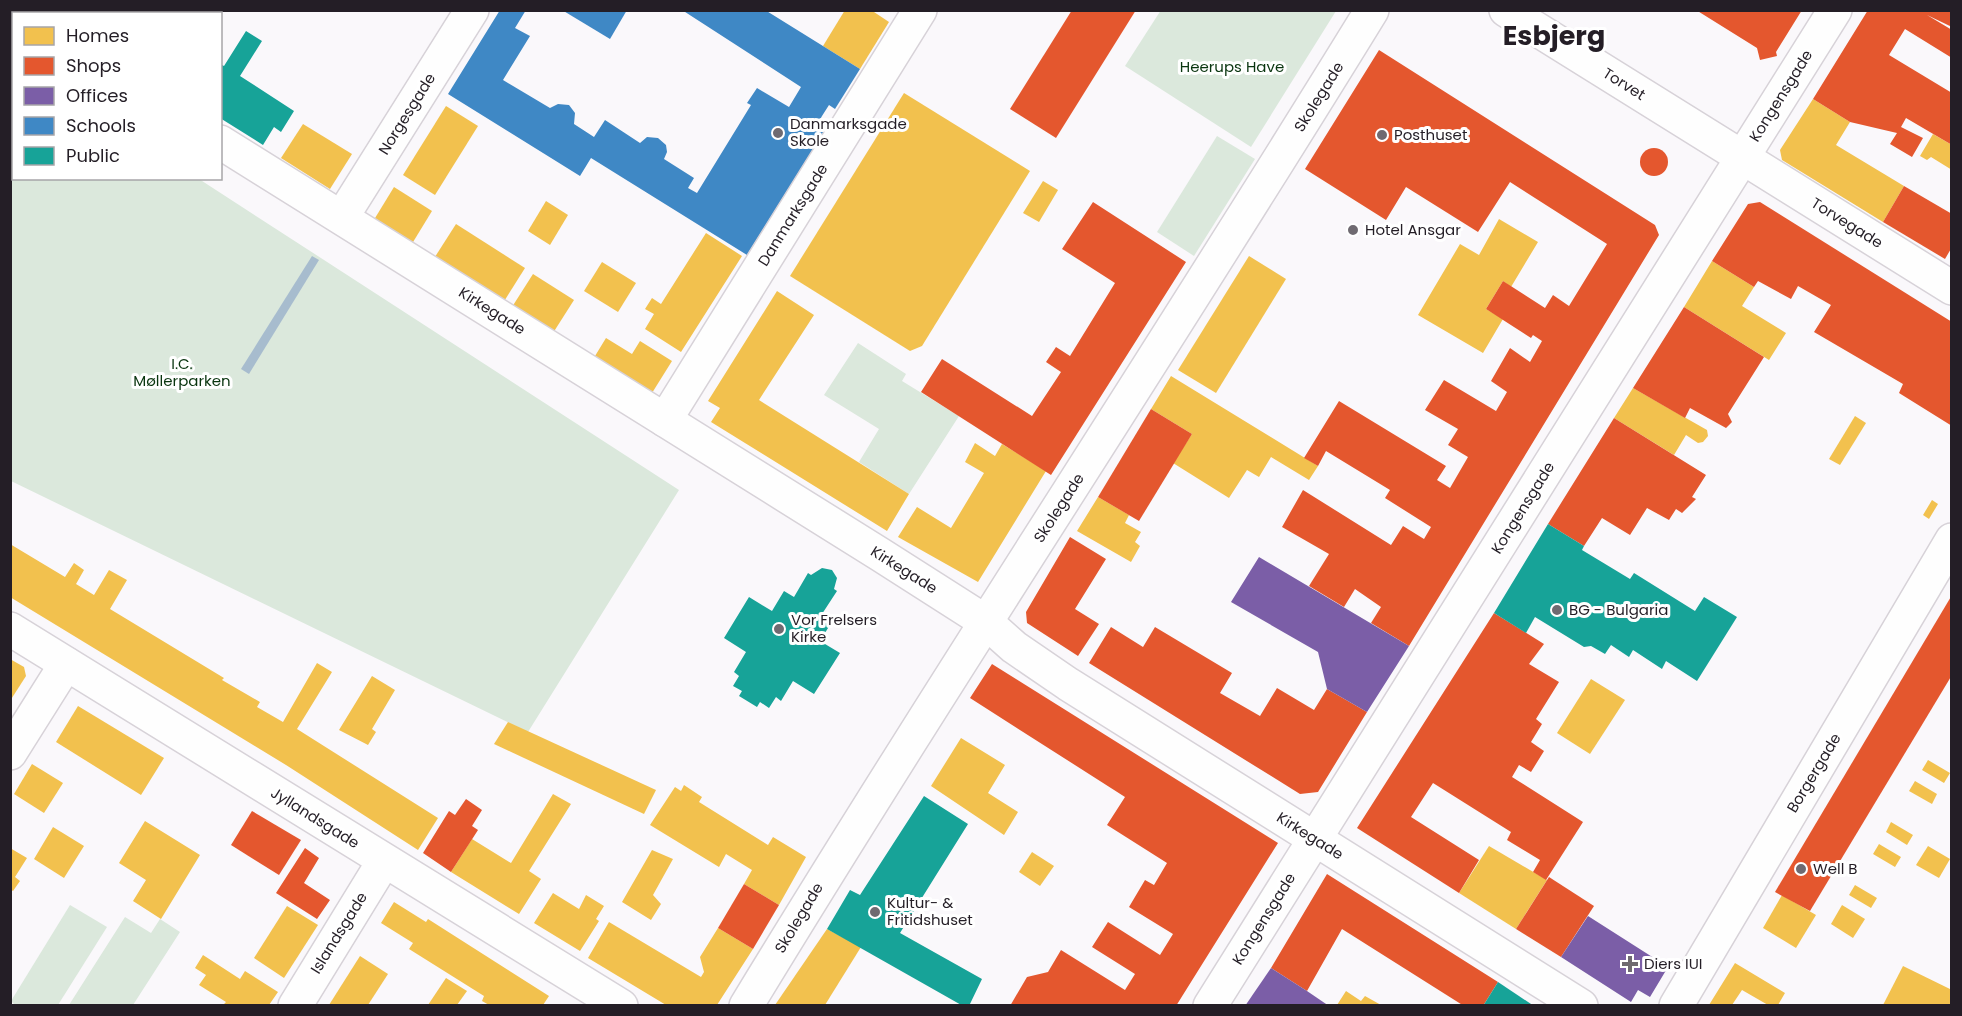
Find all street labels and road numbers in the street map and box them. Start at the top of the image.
street label: Kongensgade [1744,46,1817,146]
street label: Skolegade [1289,58,1348,136]
street label: Torvet [1599,62,1650,105]
street label: Norgesgade [373,69,440,159]
street label: Danmarksgade [753,160,832,270]
street label: Torvegade [1807,192,1887,253]
street label: Kirkegade [455,282,530,339]
street label: Kongensgade [1486,458,1559,558]
street label: Skolegade [1028,469,1089,547]
street label: Kirkegade [867,541,942,598]
street label: Borgergade [1782,729,1846,816]
street label: Jyllandsgade [267,782,364,853]
street label: Kirkegade [1273,807,1348,864]
street label: Kongensgade [1227,869,1300,969]
street label: Skolegade [769,879,828,957]
street label: Islandsgade [305,888,372,978]

